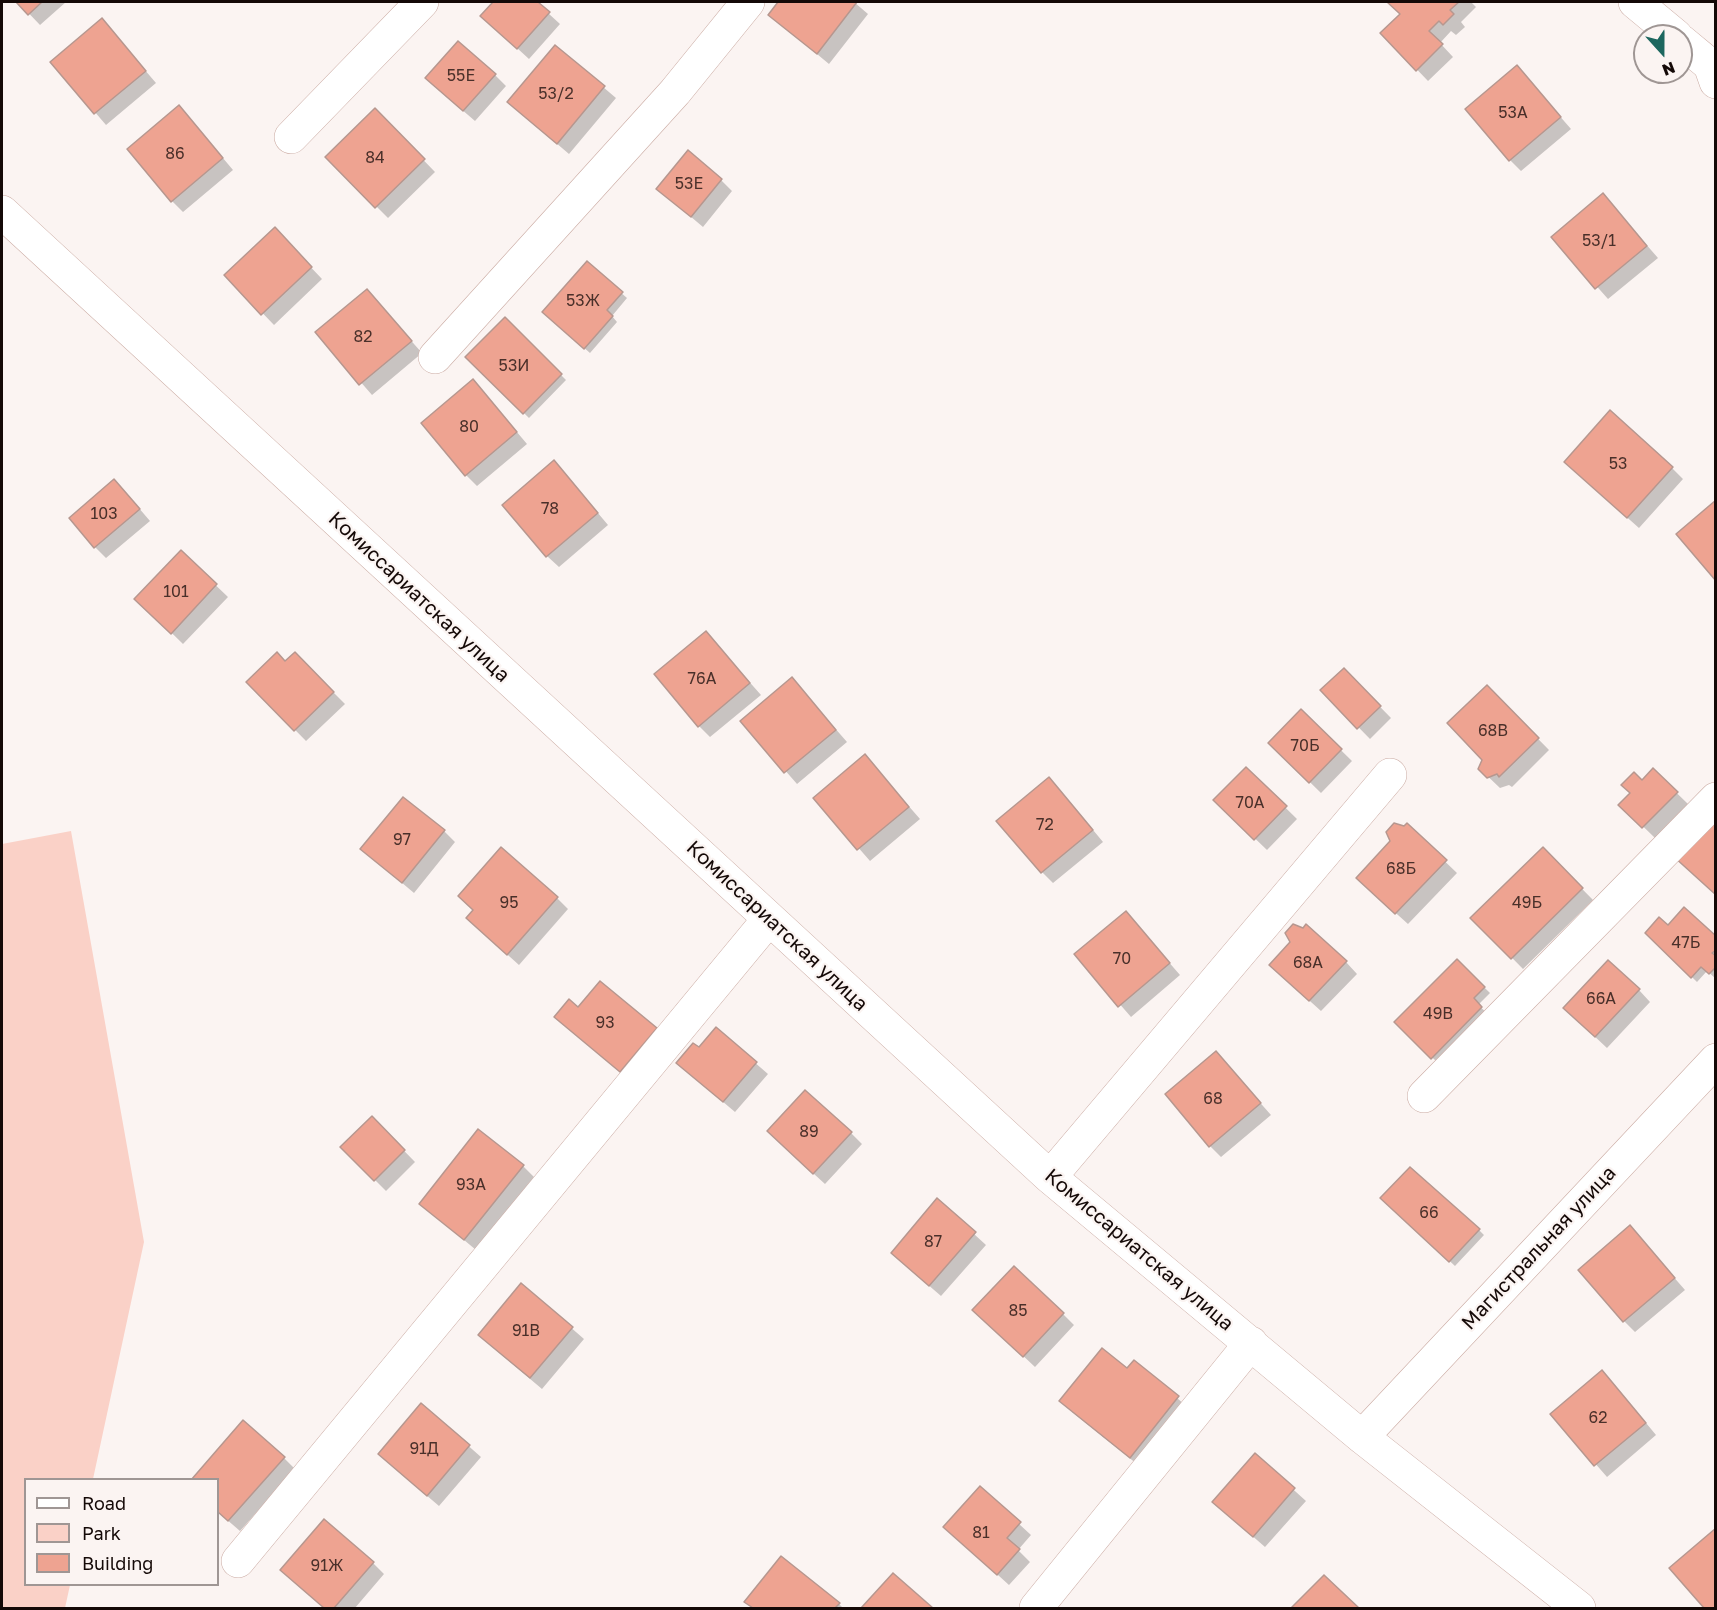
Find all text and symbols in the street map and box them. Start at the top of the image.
north arrow [1633,24,1693,84]
text: N [1659,57,1678,80]
house number: 55Е [447,66,475,86]
house number: 53/2 [538,84,574,104]
house number: 53А [1498,103,1528,123]
house number: 86 [165,144,185,164]
house number: 84 [365,148,385,168]
house number: 53Е [675,174,703,194]
house number: 53/1 [1582,231,1616,251]
house number: 53Ж [566,291,600,311]
house number: 82 [353,327,373,347]
house number: 53И [499,356,529,376]
house number: 80 [459,417,479,437]
house number: 53 [1609,454,1627,474]
house number: 78 [541,499,559,519]
house number: 103 [90,504,118,524]
street label: Комиссариатская улица [323,507,515,687]
house number: 101 [163,582,189,602]
house number: 76А [688,669,716,689]
house number: 68В [1478,721,1508,741]
house number: 70Б [1290,736,1320,756]
house number: 70А [1235,793,1265,813]
house number: 72 [1036,815,1054,835]
house number: 97 [393,830,411,850]
street label: Комиссариатская улица [681,836,873,1016]
house number: 68Б [1386,859,1416,879]
house number: 95 [500,893,518,913]
house number: 49Б [1512,893,1542,913]
house number: 47Б [1672,933,1700,953]
house number: 70 [1113,949,1131,969]
house number: 68А [1293,953,1323,973]
house number: 66А [1586,989,1616,1009]
house number: 49В [1423,1004,1453,1024]
house number: 93 [595,1013,615,1033]
house number: 68 [1203,1089,1223,1109]
house number: 89 [799,1122,819,1142]
street label: Магистральная улица [1457,1161,1621,1335]
street label: Комиссариатская улица [1040,1164,1238,1336]
house number: 93А [456,1175,486,1195]
house number: 66 [1419,1203,1439,1223]
house number: 87 [924,1232,942,1252]
house number: 85 [1008,1301,1028,1321]
house number: 91В [512,1321,540,1341]
house number: 62 [1589,1408,1607,1428]
house number: 91Д [409,1439,439,1459]
legend [24,1478,219,1586]
text: Road [82,1492,126,1514]
text: Park [82,1522,121,1544]
house number: 81 [972,1523,990,1543]
text: Building [82,1552,153,1574]
house number: 91Ж [311,1556,343,1576]

